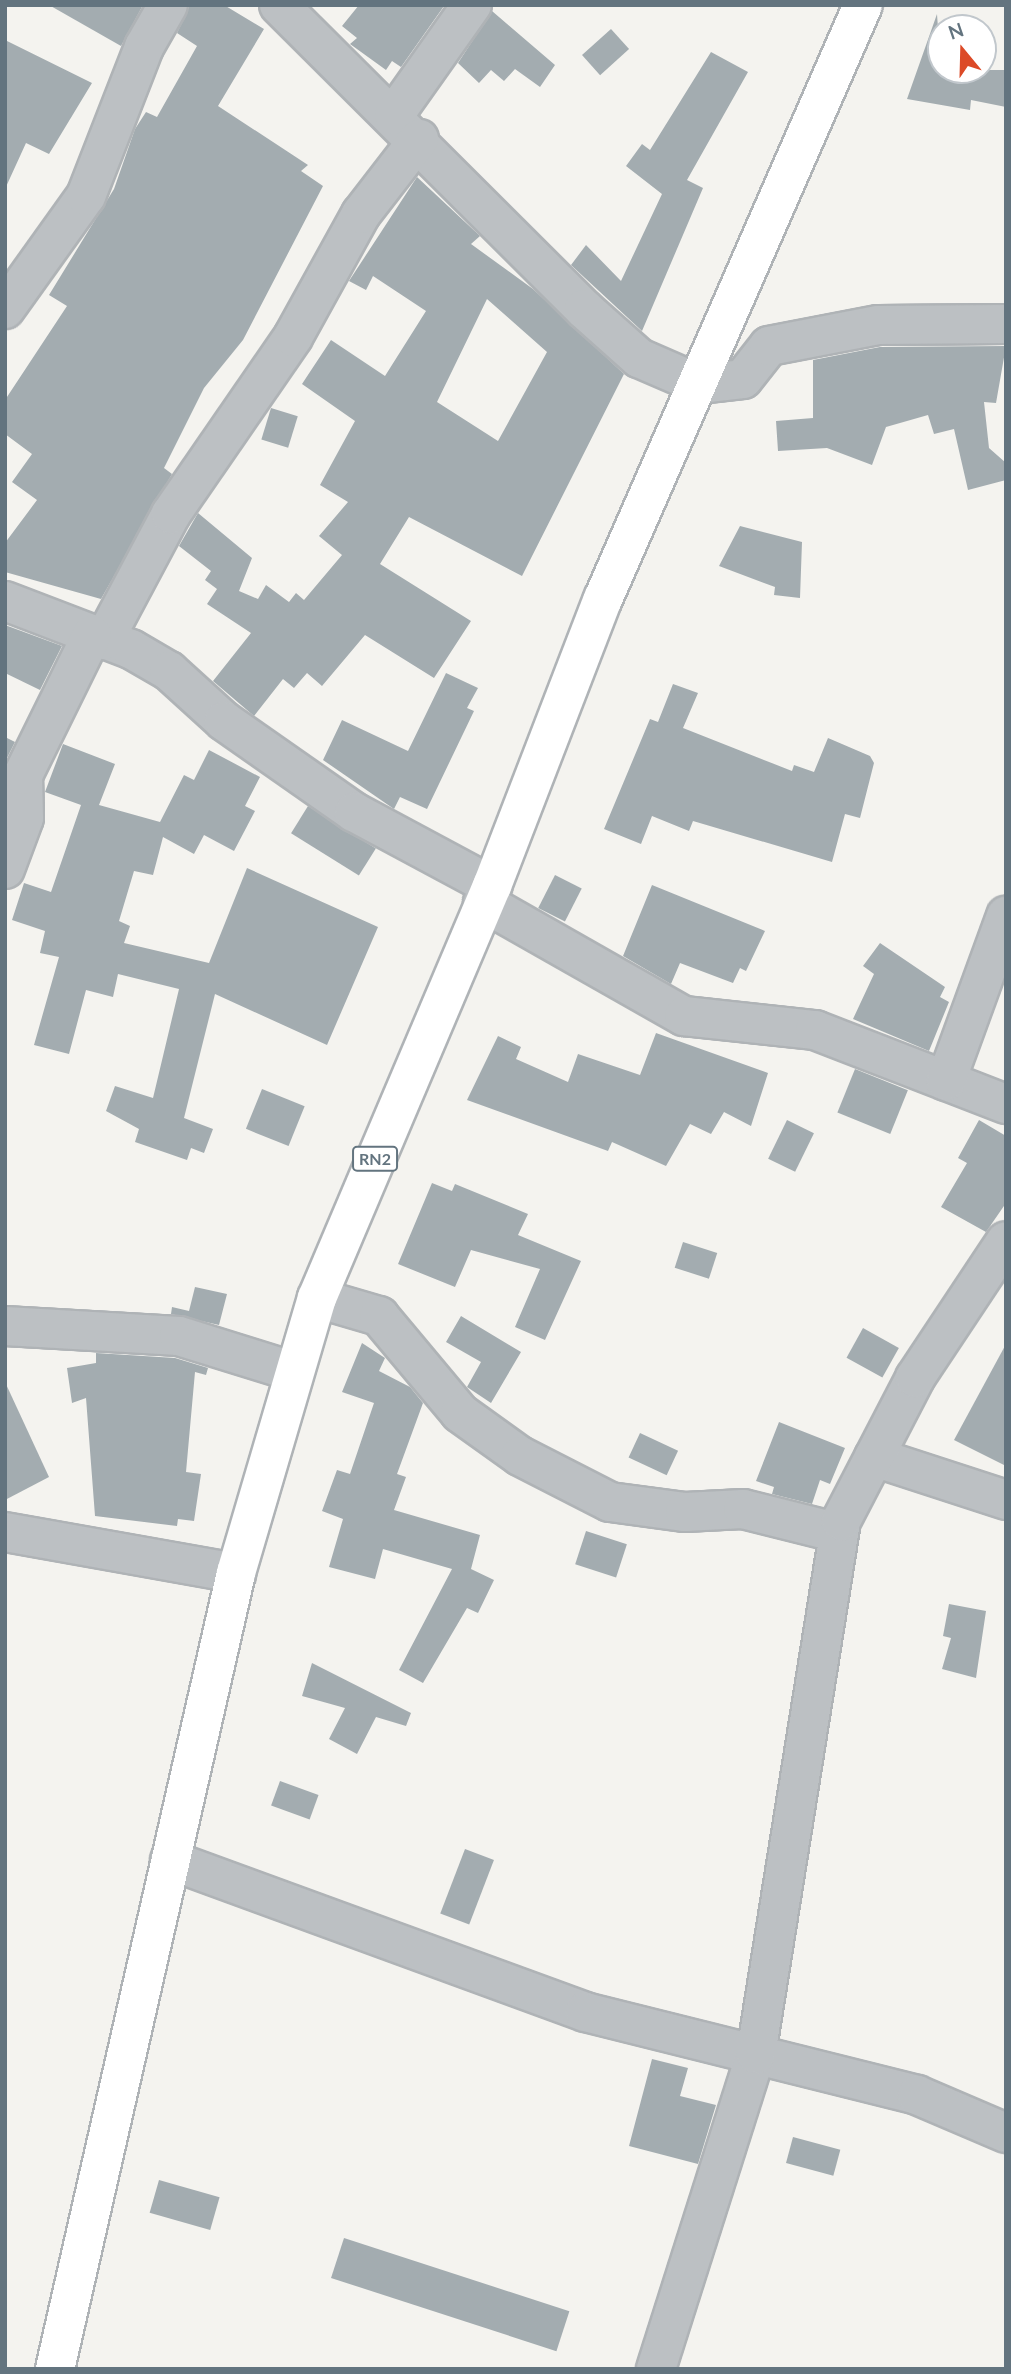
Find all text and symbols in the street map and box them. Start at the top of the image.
north arrow [927,14,997,84]
text: N [945,17,966,44]
road number: RN2 [350,1147,400,1172]

